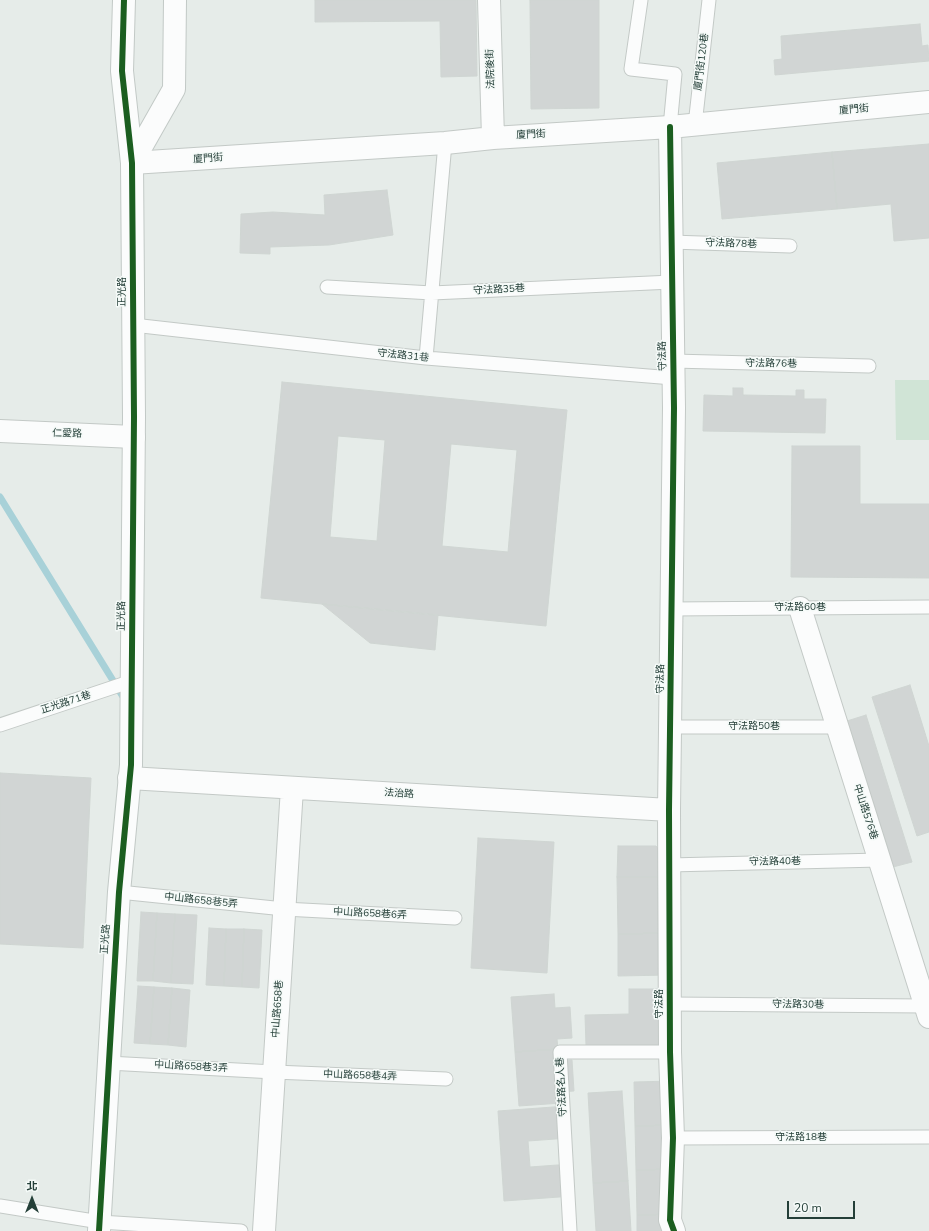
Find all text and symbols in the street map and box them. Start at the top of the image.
street label: 廈門街120巷 [693,32,711,92]
street label: 法院後街 [484,49,498,89]
street label: 廈門街 [839,103,869,117]
street label: 廈門街 [516,128,546,142]
street label: 廈門街 [193,152,223,166]
street label: 守法路78巷 [705,237,757,251]
street label: 正光路 [117,277,129,307]
street label: 守法路35巷 [473,283,525,297]
street label: 守法路 [657,341,669,371]
street label: 守法路31巷 [377,347,429,365]
street label: 守法路76巷 [745,358,797,370]
street label: 仁愛路 [52,427,82,441]
street label: 正光路 [116,601,128,631]
street label: 守法路60巷 [774,602,826,614]
street label: 守法路 [655,664,667,694]
street label: 正光路71巷 [39,689,93,717]
street label: 守法路50巷 [728,721,780,733]
street label: 中山路576巷 [850,783,880,841]
street label: 法治路 [384,787,414,801]
street label: 守法路40巷 [749,856,801,868]
street label: 中山路658巷5弄 [164,891,238,911]
street label: 中山路658巷6弄 [333,906,407,922]
street label: 正光路 [99,924,113,954]
street label: 中山路658巷 [270,980,286,1038]
street label: 守法路 [654,989,666,1019]
street label: 守法路30巷 [772,999,824,1011]
street label: 守法路名人巷 [554,1057,570,1117]
street label: 中山路658巷3弄 [154,1059,228,1075]
street label: 中山路658巷4弄 [323,1069,397,1083]
street label: 守法路18巷 [775,1132,827,1144]
north arrow [12,1179,52,1219]
text: 北 [27,1179,38,1194]
scale bar [789,1193,857,1219]
text: 20 m [794,1200,822,1216]

